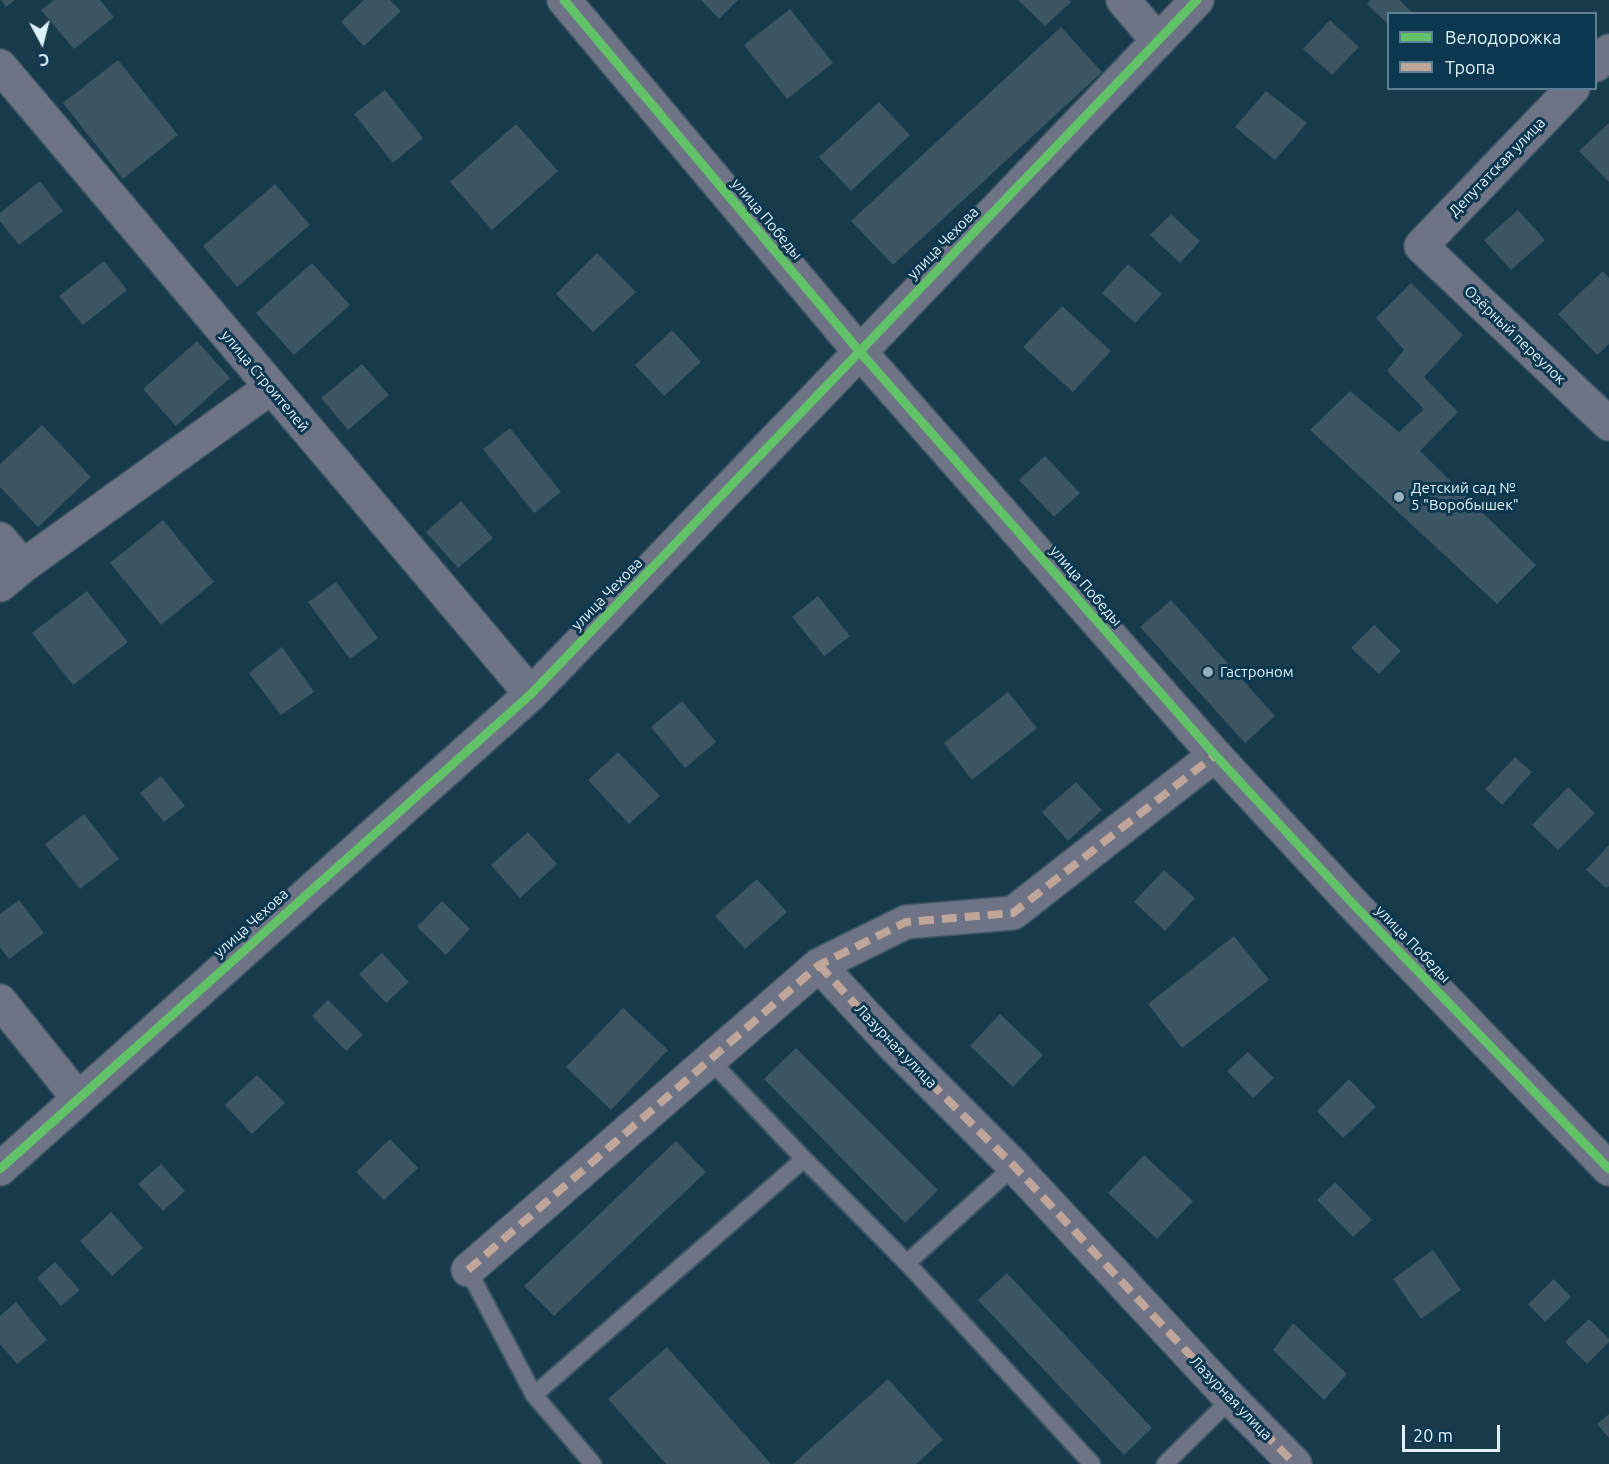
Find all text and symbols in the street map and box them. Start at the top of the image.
north arrow [12,12,72,72]
legend [1387,12,1597,90]
text: Велодорожка [1445,27,1561,47]
text: С [38,50,50,69]
text: Тропа [1445,57,1495,77]
street label: Депутатская улица [1445,114,1549,220]
street label: улица Победы [728,175,806,263]
street label: улица Чехова [904,203,982,283]
street label: Озёрный переулок [1460,282,1570,388]
street label: улица Строителей [217,326,313,436]
place label: Детский сад № 5 "Воробышек" [1411,479,1519,514]
marker: Детский сад № 5 "Воробышек" [1392,490,1406,504]
street label: улица Победы [1046,542,1126,630]
street label: улица Чехова [568,554,646,634]
place label: Гастроном [1220,663,1294,681]
marker: Гастроном [1201,665,1215,679]
street label: улица Чехова [210,885,292,961]
street label: улица Победы [1372,902,1454,986]
street label: Лазурная улица [851,1000,941,1092]
street label: Лазурная улица [1186,1352,1276,1444]
scale bar [1405,1413,1502,1451]
text: 20 m [1413,1425,1453,1445]

